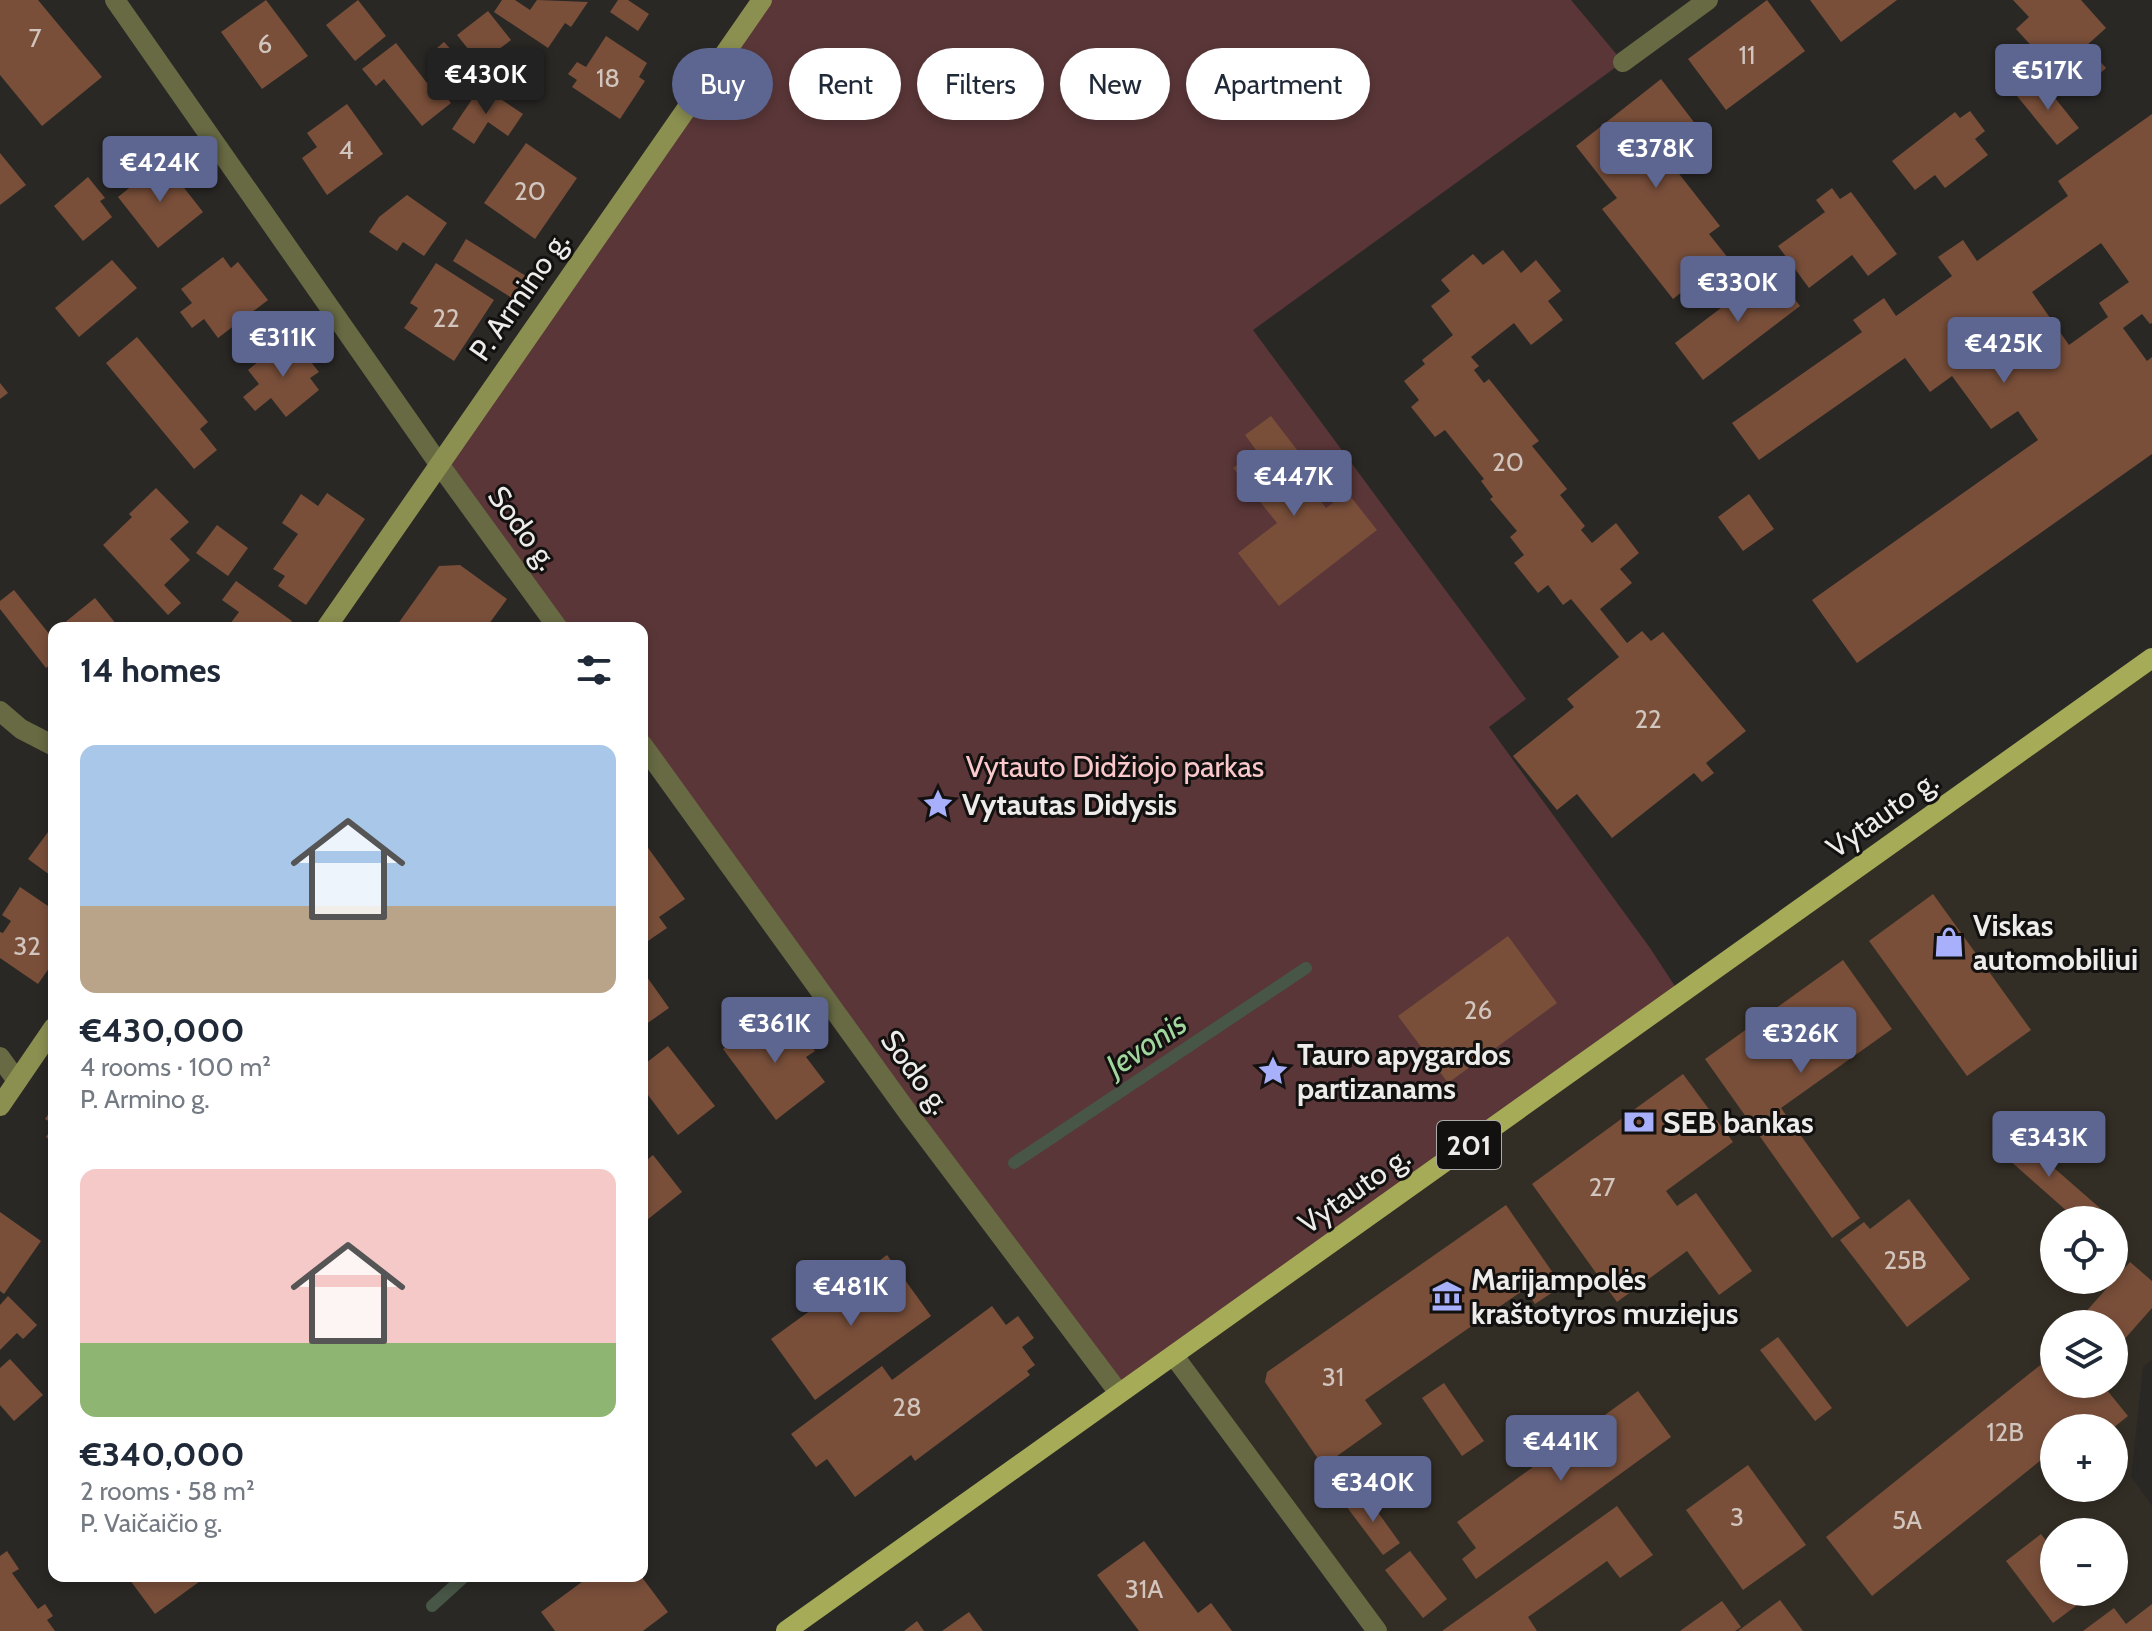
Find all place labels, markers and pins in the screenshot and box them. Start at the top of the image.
pin: €517K [1992,44,2104,112]
pin: €430K [430,48,542,116]
pin: €378K [1600,122,1712,190]
pin: €424K [104,136,216,204]
pin: €330K [1682,256,1794,324]
pin: €311K [227,311,339,379]
pin: €425K [1948,317,2060,385]
pin: €447K [1238,450,1350,518]
place label: Vytautas Didysis [962,786,1177,823]
place icon: Vytautas Didysis [921,787,955,821]
place label: Viskas automobiliui [1973,907,2138,978]
shop icon: Viskas automobiliui [1932,925,1966,959]
pin: €361K [719,997,831,1065]
pin: €326K [1745,1007,1857,1075]
place label: Tauro apygardos partizanams [1297,1036,1511,1107]
place icon: Tauro apygardos partizanams [1256,1054,1290,1088]
place label: SEB bankas [1663,1104,1814,1141]
bank icon: SEB bankas [1622,1105,1656,1139]
pin: €343K [1993,1111,2105,1179]
pin: €481K [795,1260,907,1328]
place label: Marijampolės kraštotyros muziejus [1471,1261,1739,1332]
museum icon: Marijampolės kraštotyros muziejus [1430,1279,1464,1313]
pin: €441K [1505,1415,1617,1483]
pin: €340K [1317,1456,1429,1524]

